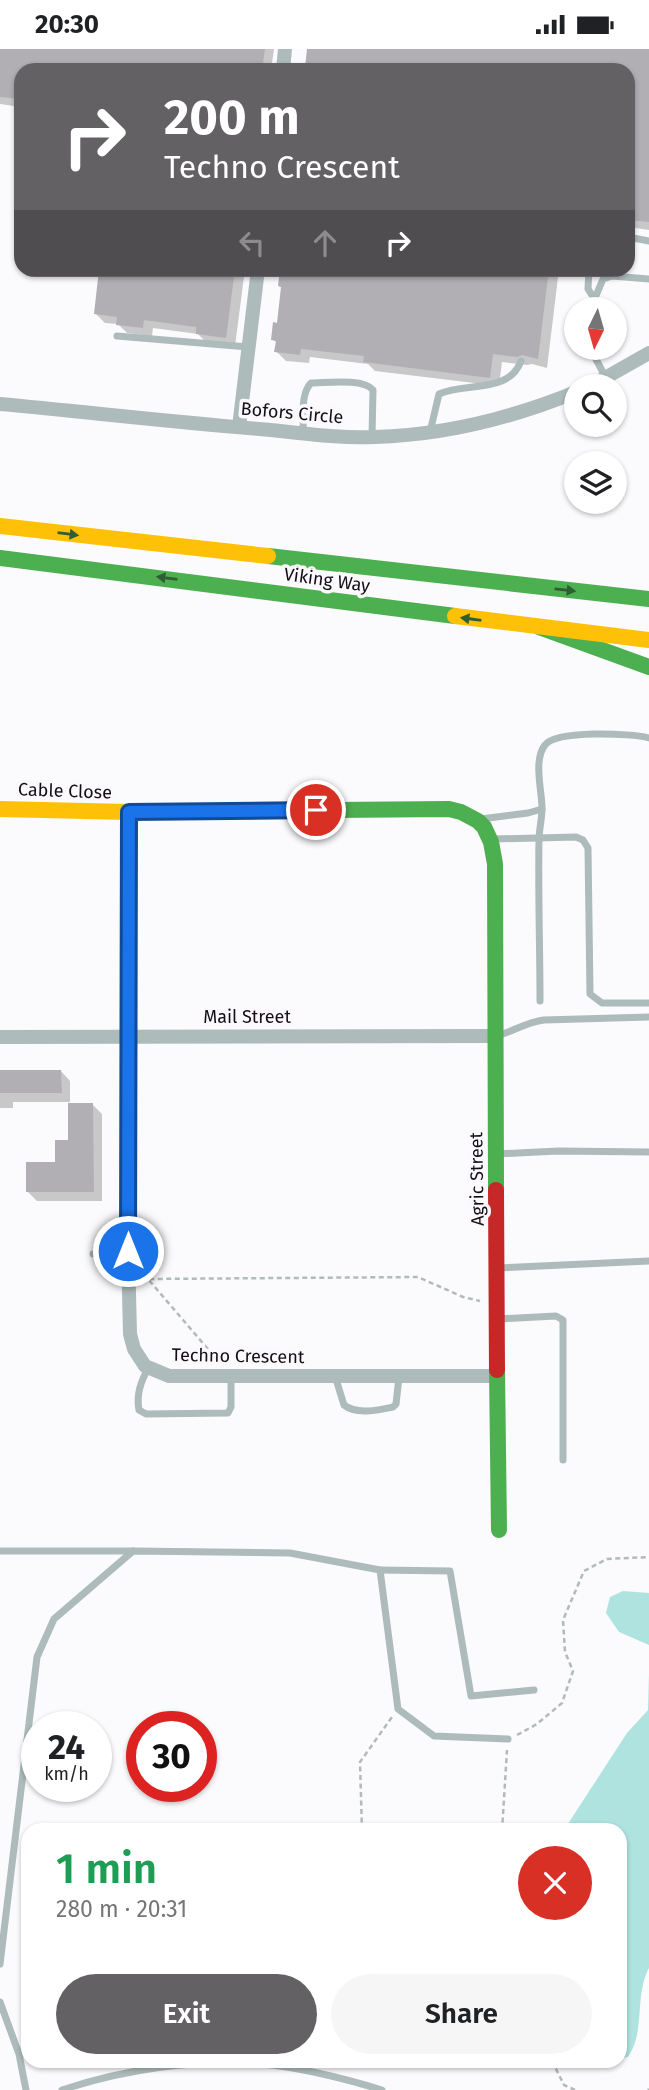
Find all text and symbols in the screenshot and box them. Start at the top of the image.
text: 20:30 [35,9,99,40]
text: 200 m [164,88,300,147]
icon: right [49,91,140,182]
text: Techno Crescent [164,148,400,186]
icon: left [233,224,271,262]
icon: ahead [306,224,344,262]
icon: right [379,224,417,262]
north arrow [564,297,626,361]
map controls [564,297,627,514]
button: search [564,374,627,437]
street label: Bofors Circle [240,398,344,428]
button: layers [564,451,627,514]
one-way arrow [57,528,79,539]
street label: Viking Way [283,563,372,597]
one-way arrow [155,573,177,584]
one-way arrow [554,585,576,596]
one-way arrow [460,613,482,624]
street label: Cable Close [18,778,112,804]
pin [286,780,346,840]
icon: arrive [297,791,335,829]
street label: Mail Street [203,1006,291,1028]
street label: Agric Street [465,1131,489,1226]
position arrow [91,1214,165,1288]
street label: Techno Crescent [171,1344,305,1368]
speed limit sign: 30 [126,1711,217,1802]
text: 24 [48,1726,85,1768]
text: km/h [44,1763,89,1785]
text: 1 min [56,1844,157,1894]
button: close [518,1846,592,1920]
text: 280 m · 20:31 [56,1895,187,1923]
button: Exit [56,1974,317,2054]
button: Share [331,1974,592,2054]

